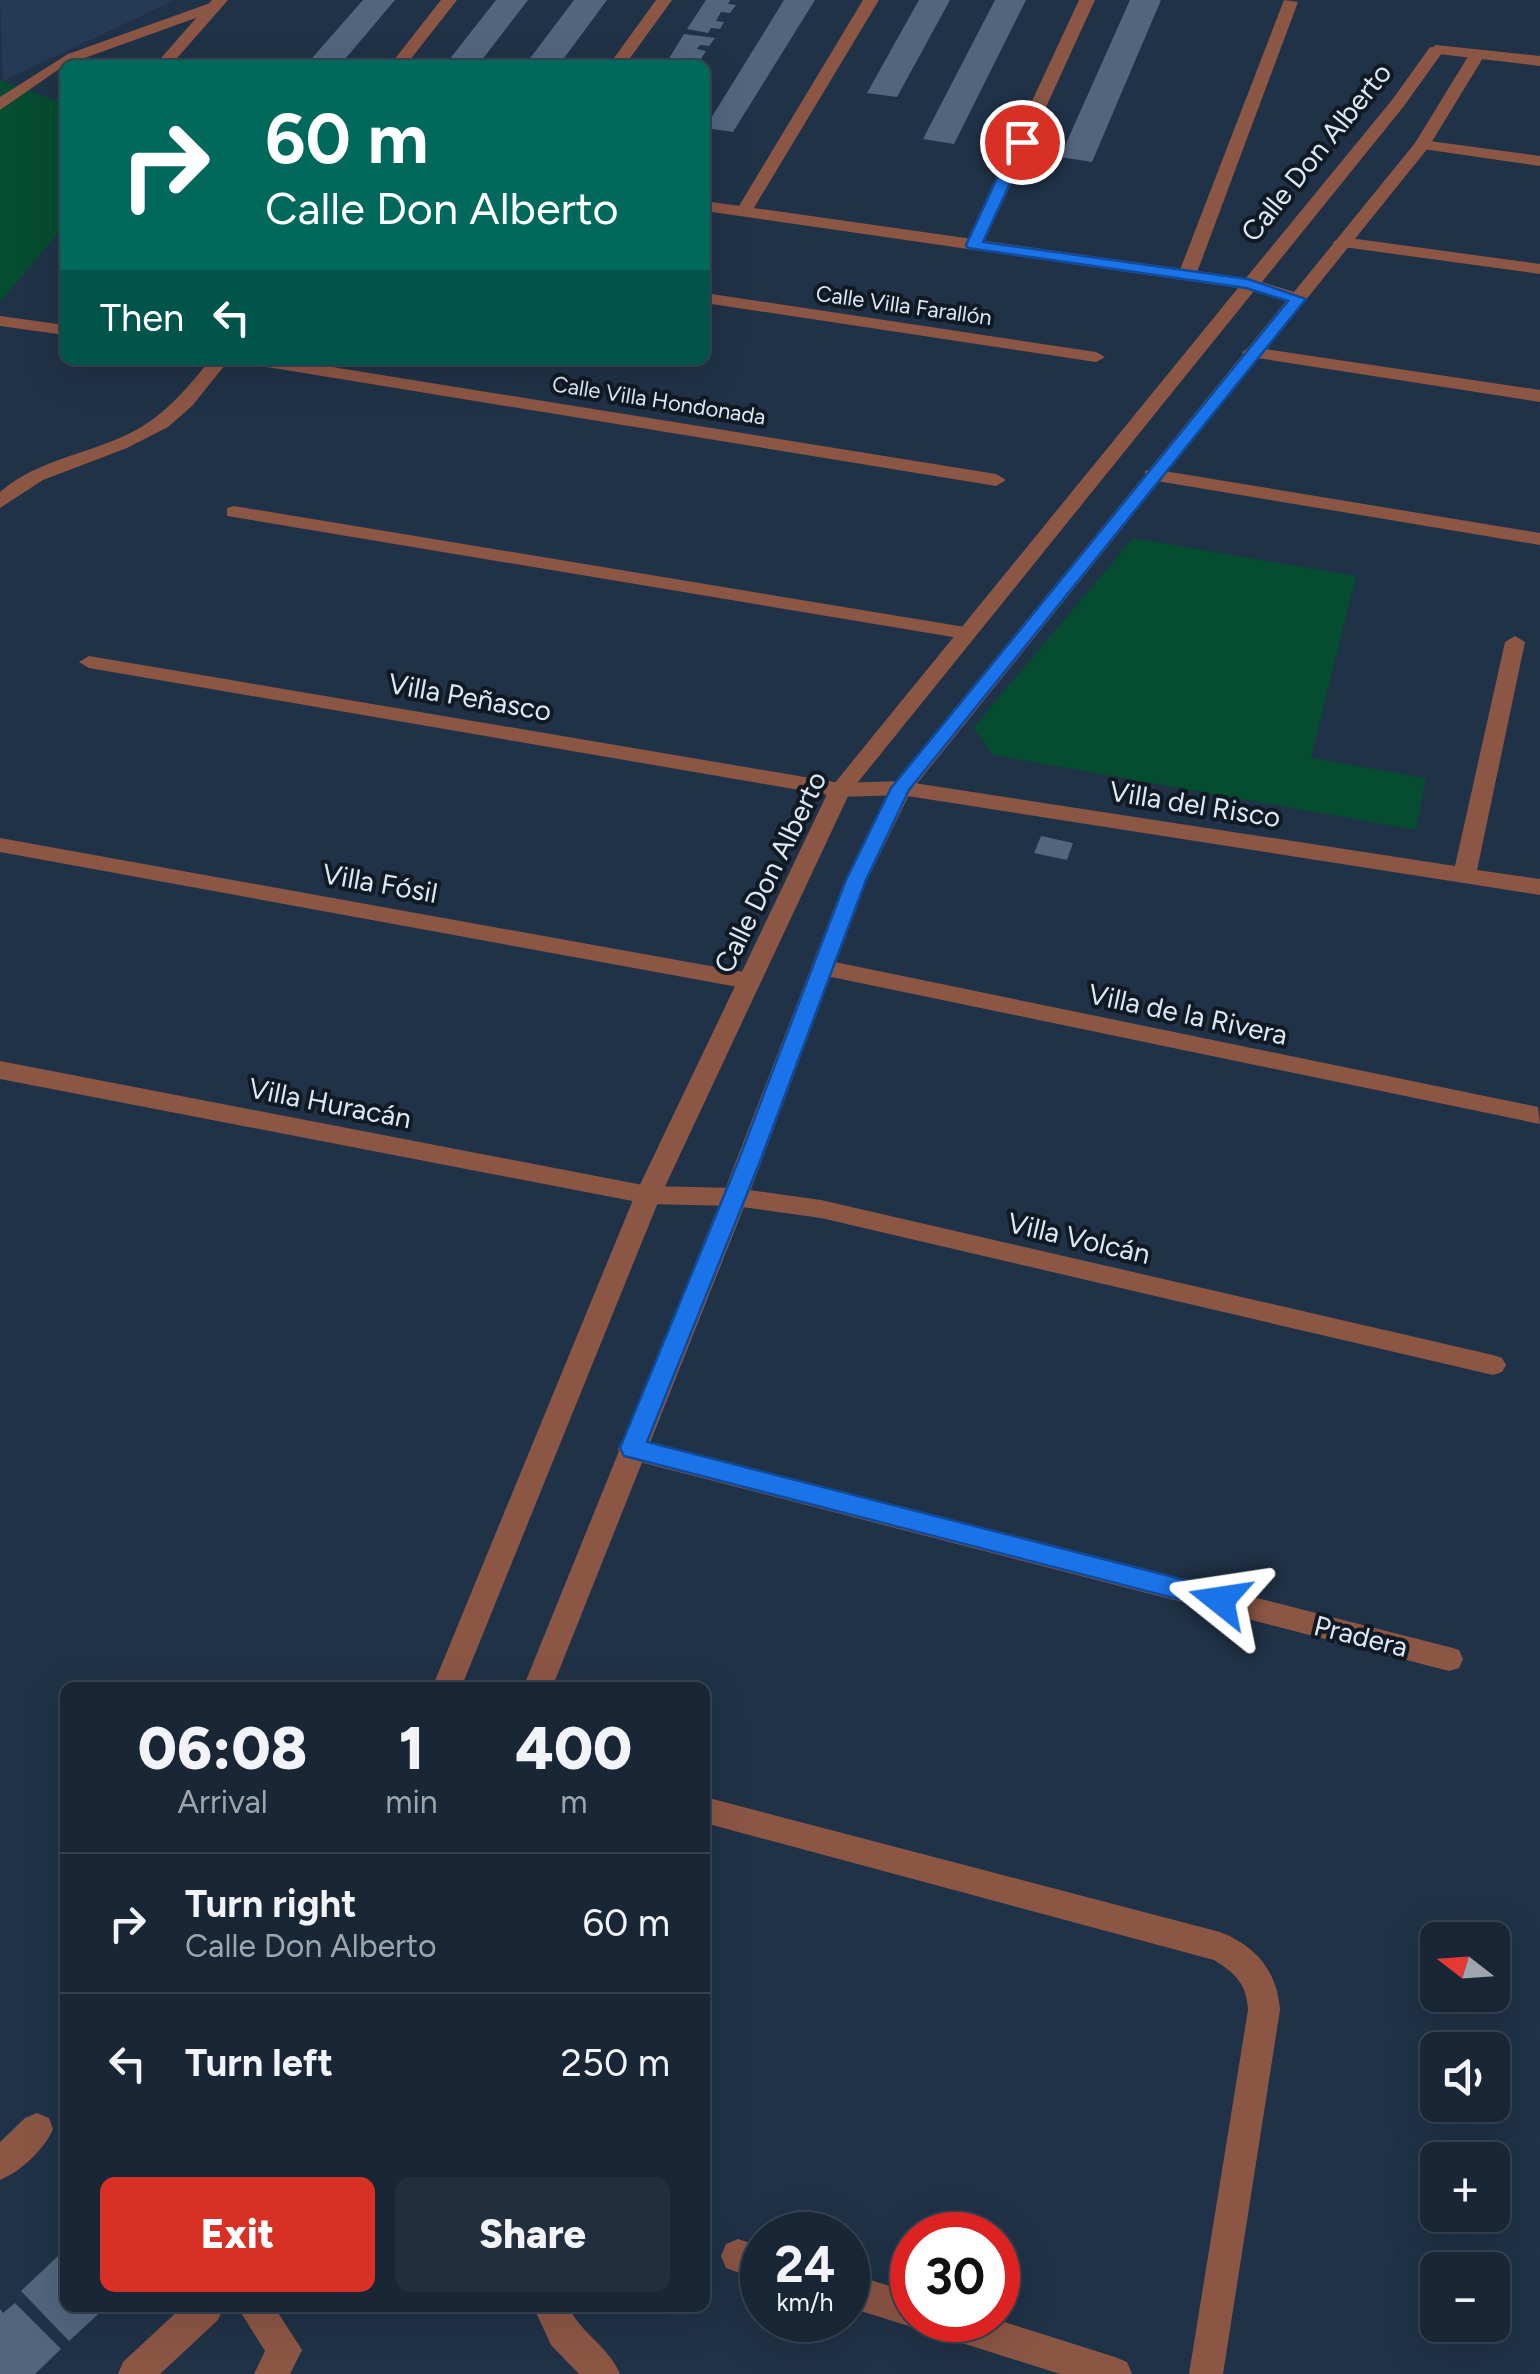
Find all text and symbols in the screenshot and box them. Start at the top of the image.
street label: Calle Don Alberto [1234,56,1398,248]
text: 60 m [265,96,429,181]
icon: right [100,100,230,230]
pin [980,100,1065,185]
icon: arrive [995,115,1050,170]
text: Calle Don Alberto [265,181,619,235]
street label: Calle Villa Farallón [814,280,994,331]
icon: left [204,290,259,345]
text: Then [100,295,184,341]
street label: Calle Villa Hondonada [550,370,768,431]
street label: Villa Peñasco [386,666,554,728]
street label: Calle Don Alberto [706,766,834,978]
street label: Villa del Risco [1107,774,1283,834]
street label: Villa Fósil [320,856,440,910]
street label: Villa de la Rivera [1085,976,1291,1052]
street label: Villa Huracán [246,1071,414,1135]
street label: Villa Volcán [1004,1205,1154,1271]
position arrow [1168,1548,1272,1652]
street label: Pradera [1311,1608,1411,1664]
text: 06:08 [138,1712,307,1784]
text: 1 [399,1712,424,1784]
text: 400 [516,1712,632,1784]
text: Arrival [177,1783,268,1821]
text: min [385,1783,438,1821]
text: m [560,1783,587,1821]
text: Turn right [185,1881,357,1927]
icon: right [100,1896,155,1951]
text: 60 m [582,1900,670,1946]
north arrow [1420,1922,1510,2012]
map controls [1420,1922,1510,2342]
text: Calle Don Alberto [185,1927,437,1965]
button: sound [1420,2032,1510,2122]
icon: left [100,2036,155,2091]
text: Turn left [185,2040,333,2086]
text: 250 m [561,2040,670,2086]
button: + [1420,2142,1510,2232]
button: Exit [100,2177,375,2292]
button: Share [395,2177,670,2292]
speed limit sign: 30 [890,2212,1020,2342]
text: 24 [775,2234,835,2295]
button: − [1420,2252,1510,2342]
text: km/h [776,2287,834,2317]

